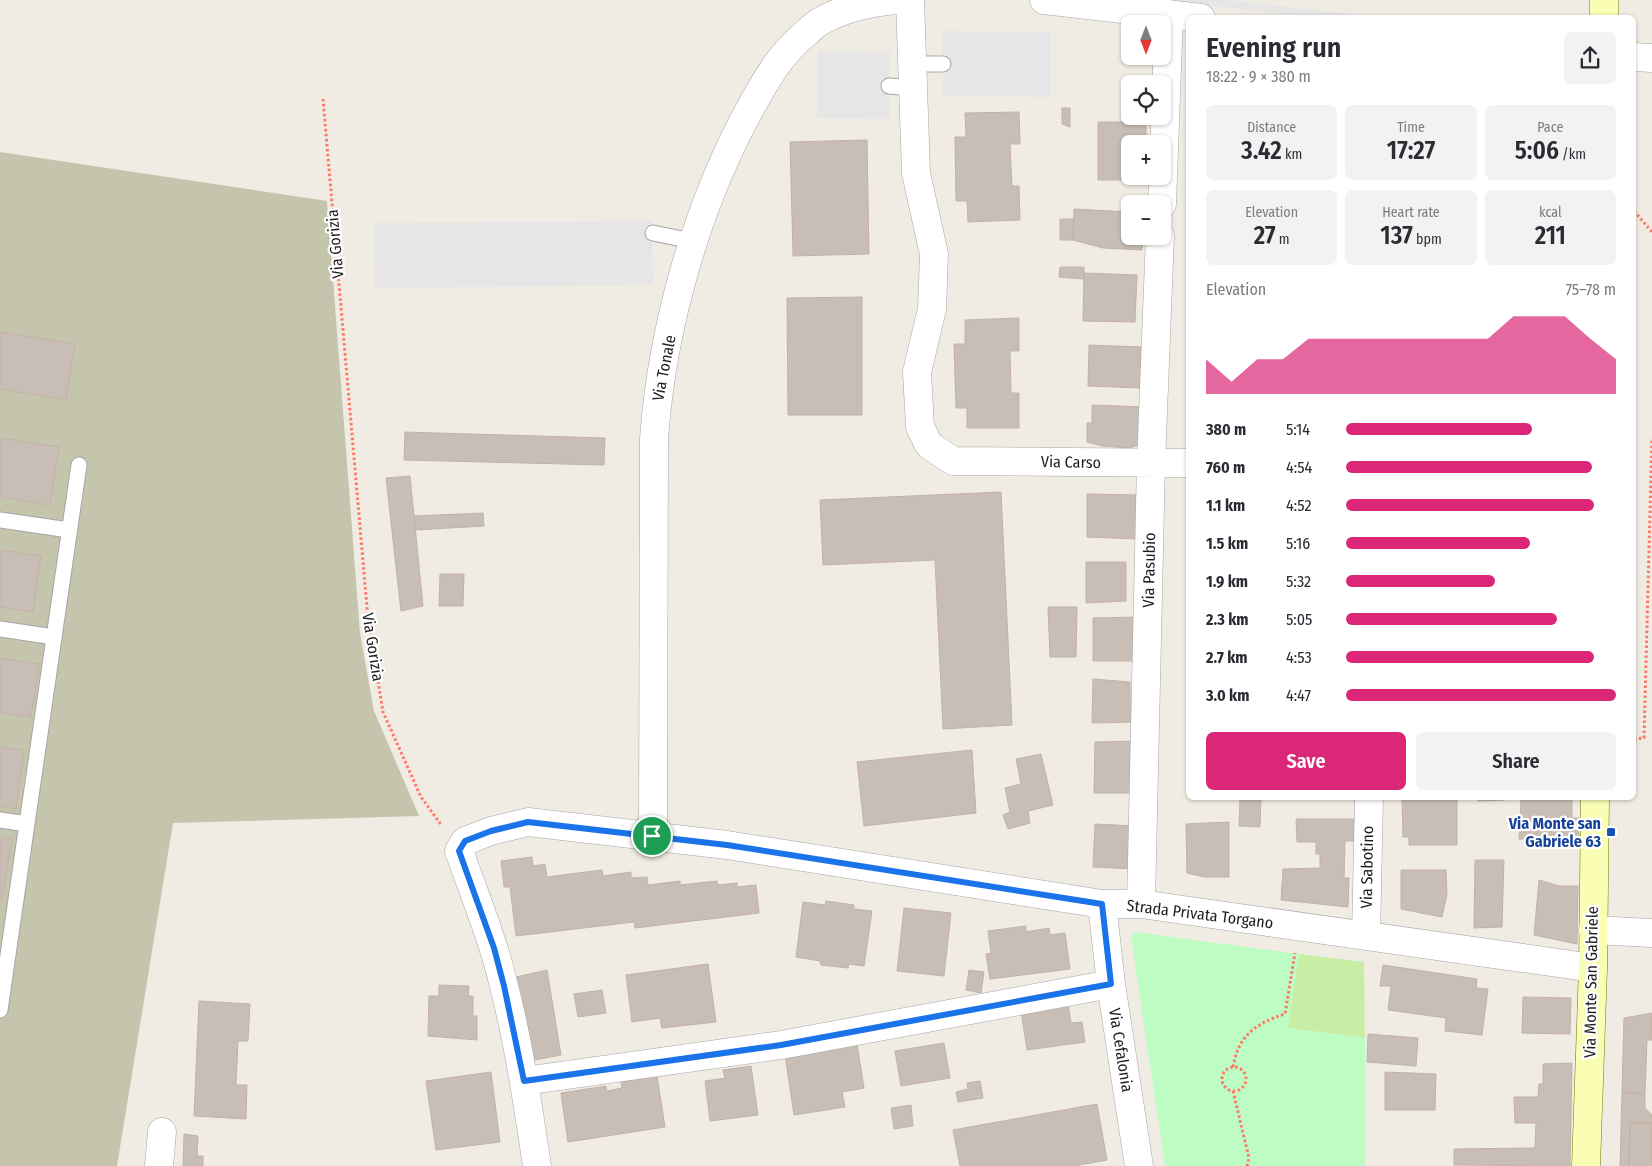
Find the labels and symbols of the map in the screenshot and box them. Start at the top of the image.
north arrow [1121,15,1171,65]
street label: Via Gorizia [323,209,347,279]
street label: Via Tonale [648,333,680,403]
street label: Via Carso [1041,452,1101,472]
street label: Via Pasubio [1139,532,1159,608]
street label: Via Gorizia [358,611,388,683]
place label: Via Monte san Gabriele 63 [1508,814,1601,851]
pin [631,815,673,857]
street label: Via Sabotino [1357,826,1377,908]
marker: Via Monte san Gabriele 63 [1605,826,1617,838]
street label: Strada Privata Torgano [1126,896,1274,932]
street label: Via Monte San Gabriele [1580,906,1602,1058]
street label: Via Cefalonia [1105,1007,1137,1093]

